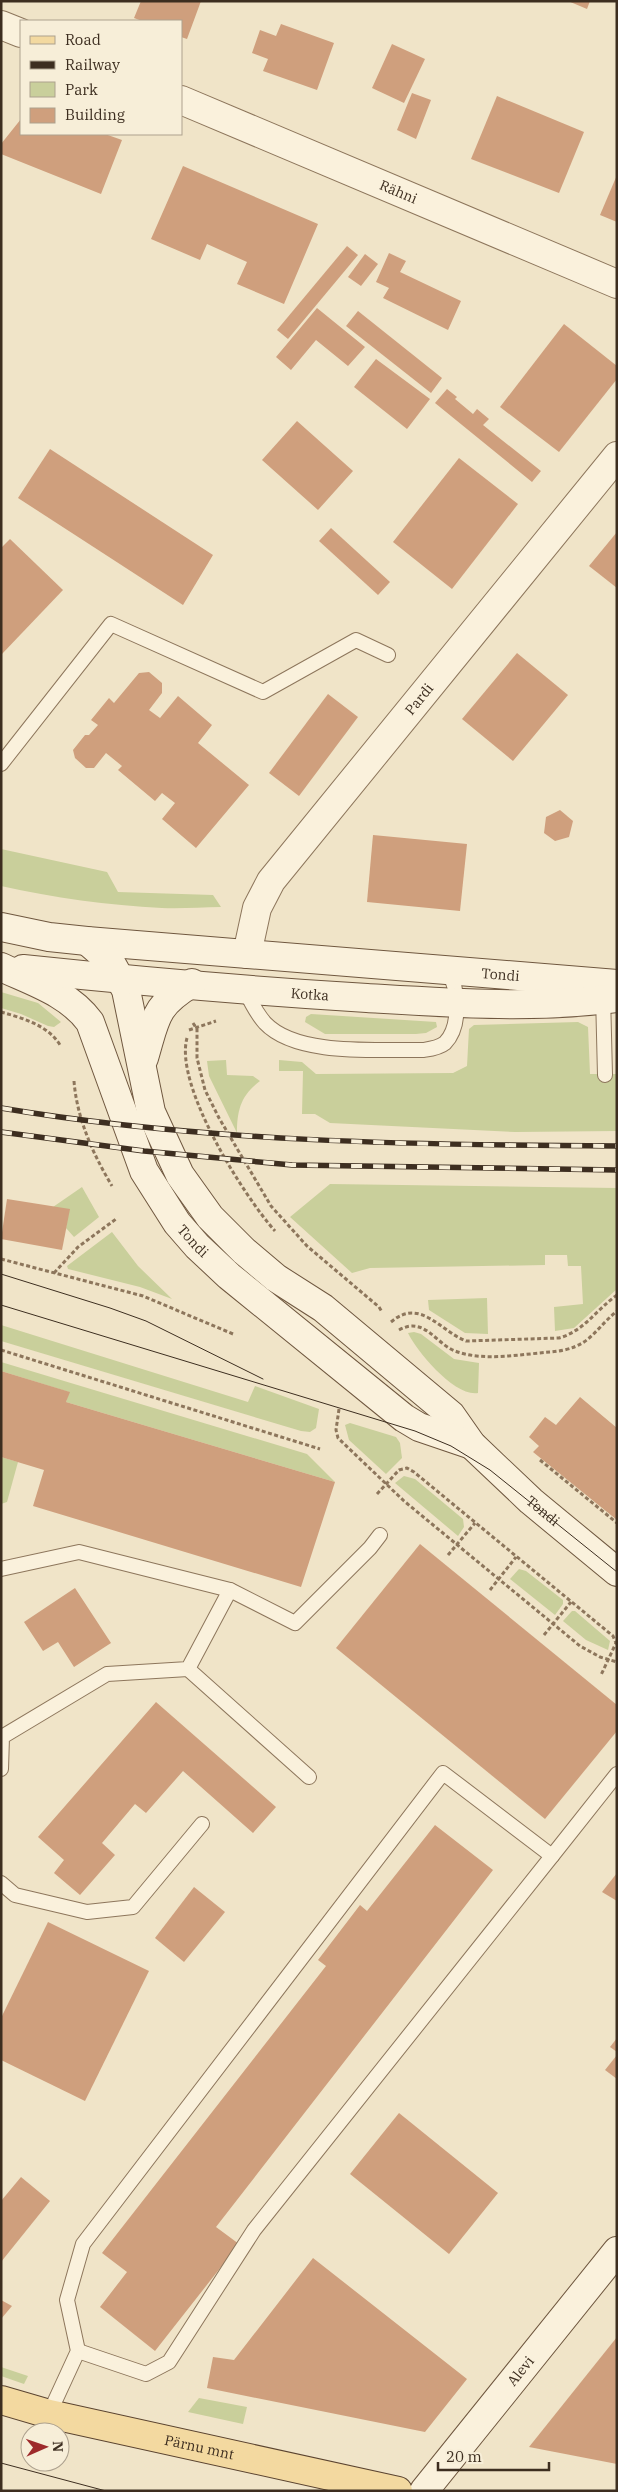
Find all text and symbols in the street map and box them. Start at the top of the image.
legend [20,20,182,135]
text: Road [65,30,101,49]
text: Railway [65,55,120,74]
text: Park [65,80,98,99]
text: Building [65,105,125,124]
street label: Rähni [377,176,420,208]
street label: Pardi [401,680,437,719]
street label: Tondi [481,964,520,985]
street label: Kotka [290,984,330,1005]
street label: Tondi [173,1221,212,1261]
street label: Tondi [522,1492,563,1530]
street label: Alevi [503,2352,538,2390]
north arrow [20,2422,70,2472]
street label: Pärnu mnt [163,2431,236,2464]
scale bar [438,2440,549,2472]
text: N [49,2441,67,2452]
text: 20 m [446,2447,482,2466]

